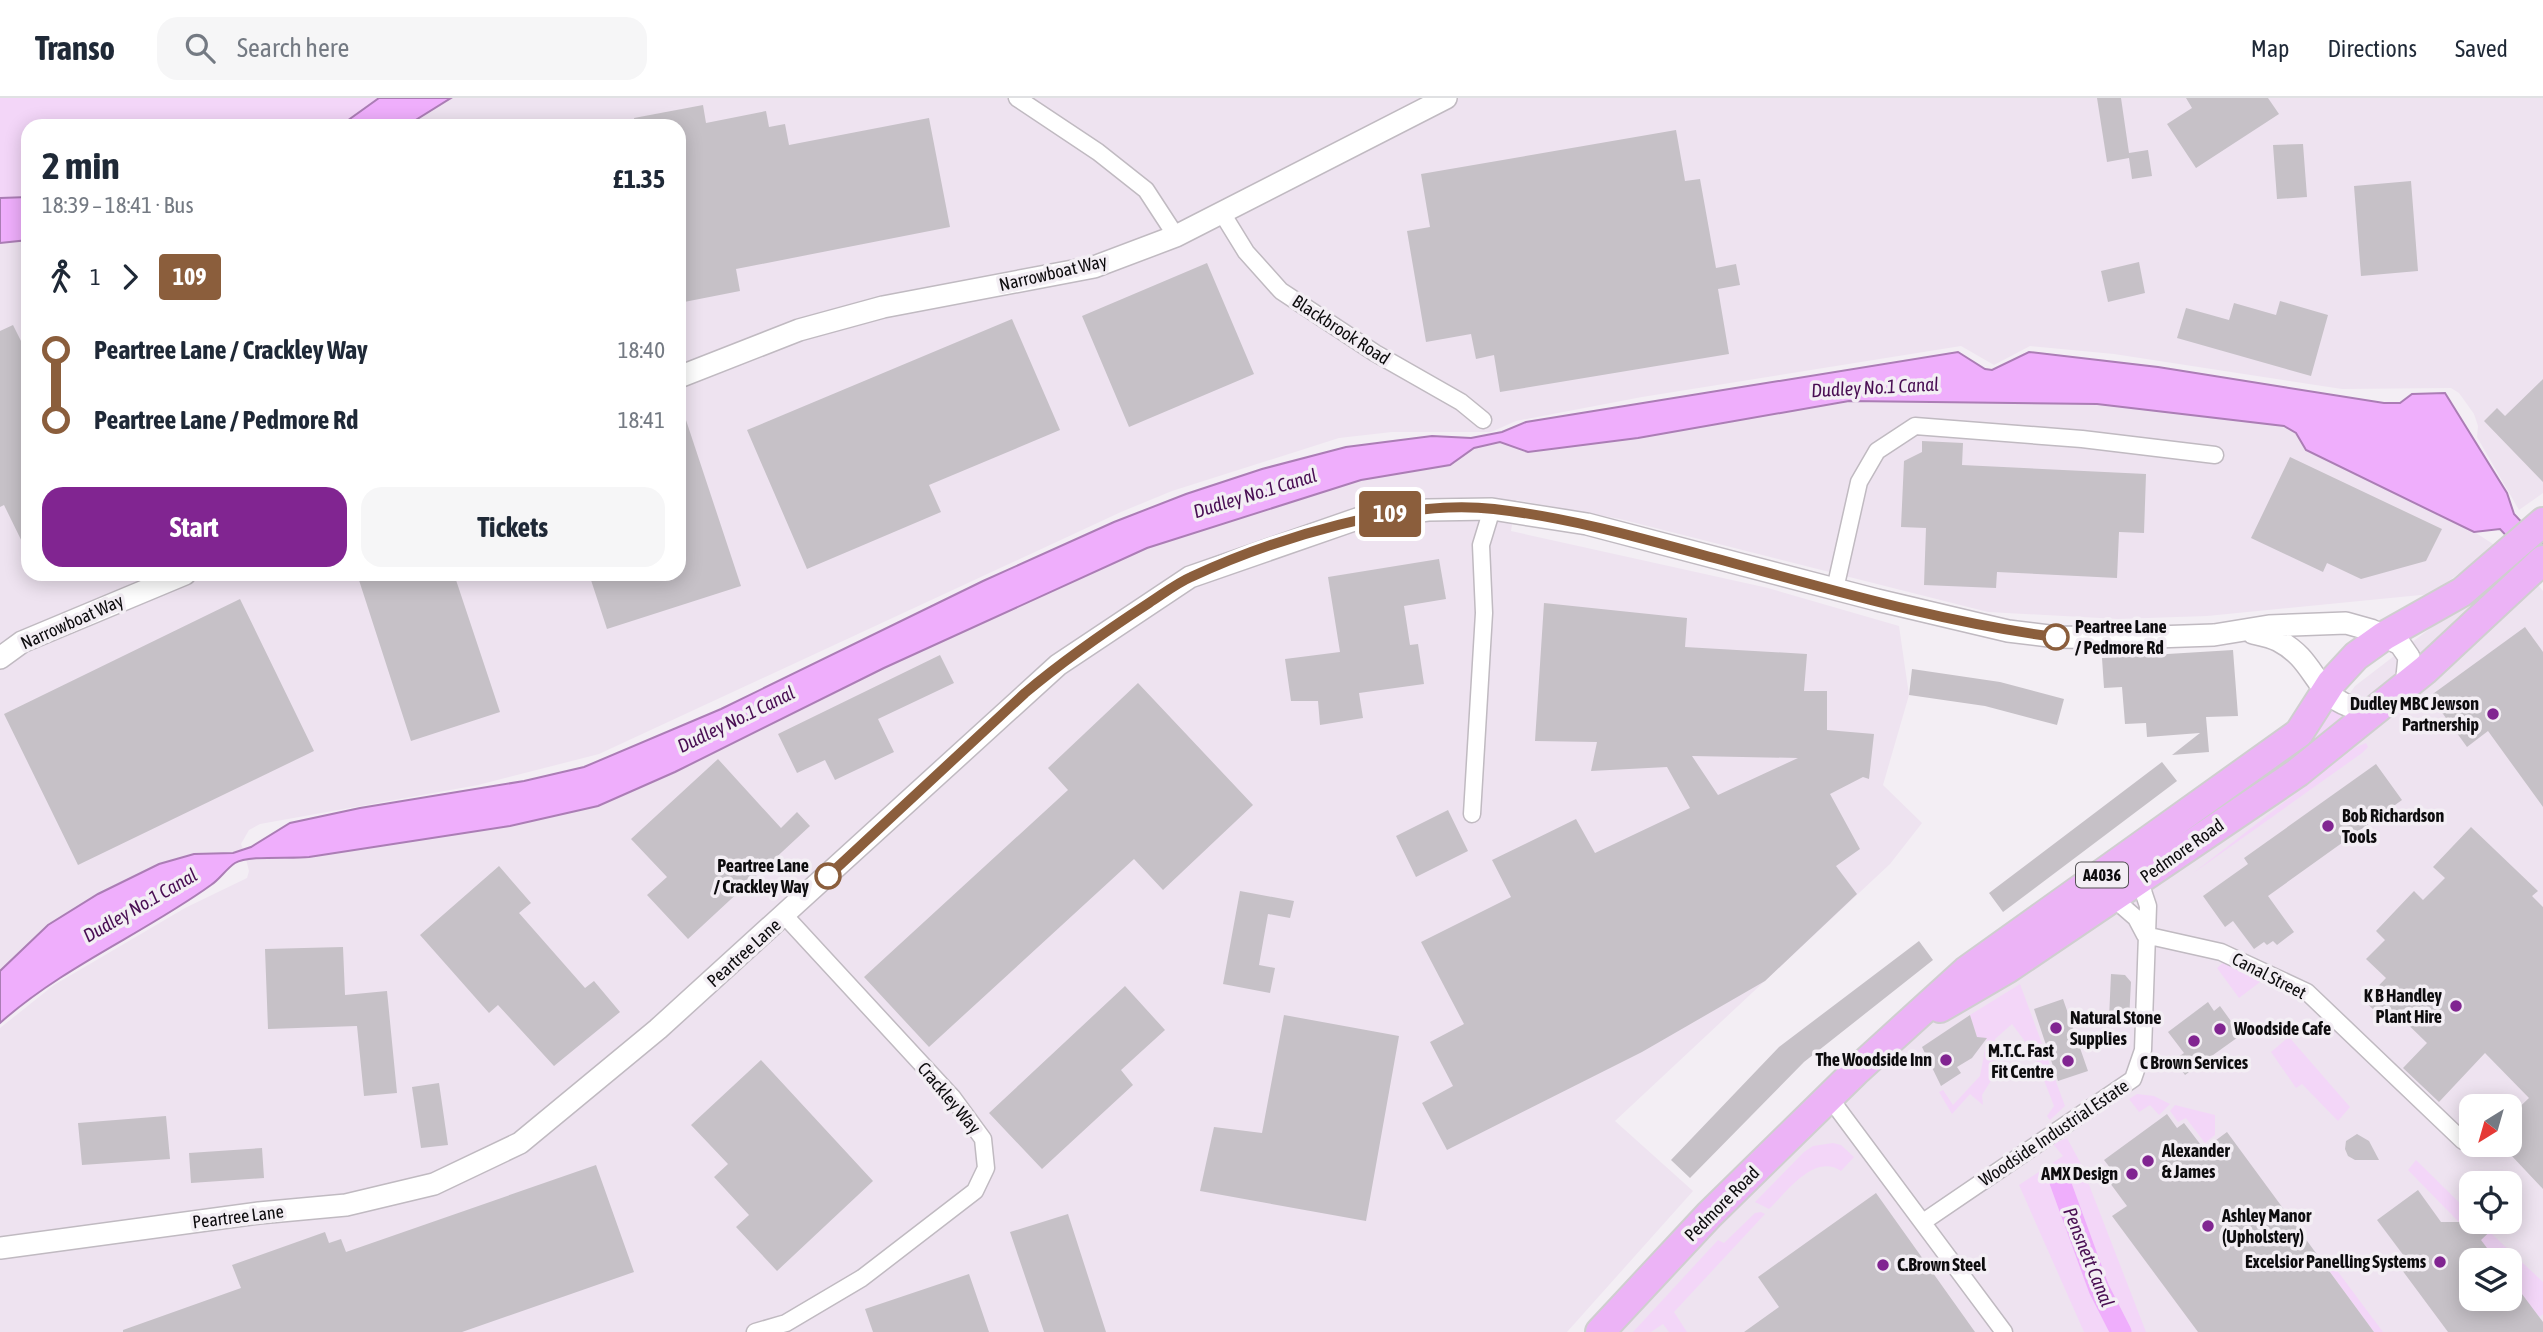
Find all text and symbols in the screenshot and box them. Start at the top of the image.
search box [157,17,647,80]
text: Transo [35,29,115,67]
icon: search [181,29,219,67]
text: Search here [237,33,349,63]
text: Map [2251,35,2289,62]
text: Directions [2327,35,2417,62]
text: Saved [2455,35,2508,62]
text: 2 min [42,144,120,187]
text: £1.35 [613,164,665,194]
text: 18:39 – 18:41 · Bus [42,192,194,218]
street label: Narrowboat Way [997,250,1109,295]
icon: walk [42,258,80,296]
icon: forward [111,258,149,296]
text: 109 [173,263,207,290]
text: 1 [90,264,101,290]
street label: Blackbrook Road [1289,290,1394,369]
text: Peartree Lane / Crackley Way [94,335,368,365]
text: 18:40 [618,337,665,363]
water label: Dudley No.1 Canal [1811,373,1939,401]
text: Peartree Lane / Pedmore Rd [94,405,358,435]
text: 18:41 [618,407,665,433]
water label: Dudley No.1 Canal [1191,464,1319,522]
button: Start [42,487,347,567]
button: Tickets [361,487,665,567]
line badge: 109 [1350,491,1430,537]
text: 109 [1373,500,1407,527]
street label: Narrowboat Way [17,590,126,653]
place label: Peartree Lane / Pedmore Rd [2075,616,2167,658]
marker: Peartree Lane / Pedmore Rd [2043,624,2069,650]
water label: Dudley No.1 Canal [674,681,798,757]
place label: Dudley MBC Jewson Partnership [2350,693,2479,735]
marker: Dudley MBC Jewson Partnership [2485,706,2501,722]
place label: Bob Richardson Tools [2342,805,2445,847]
street label: Pedmore Road [2136,814,2227,887]
marker: Bob Richardson Tools [2320,818,2336,834]
place label: Peartree Lane / Crackley Way [714,855,810,897]
road number: A4036 [2076,862,2128,888]
water label: Dudley No.1 Canal [79,863,201,947]
marker: Peartree Lane / Crackley Way [815,863,841,889]
street label: Peartree Lane [703,914,785,991]
street label: Canal Street [2229,948,2310,1003]
place label: K B Handley Plant Hire [2364,985,2443,1027]
marker: K B Handley Plant Hire [2448,998,2464,1014]
place label: Natural Stone Supplies [2070,1007,2161,1049]
place label: Woodside Cafe [2233,1018,2331,1039]
marker: Natural Stone Supplies [2048,1020,2064,1036]
marker: Woodside Cafe [2212,1021,2228,1037]
marker: C Brown Services [2186,1033,2202,1049]
place label: M.T.C. Fast Fit Centre [1988,1040,2055,1082]
place label: The Woodside Inn [1815,1049,1932,1070]
marker: The Woodside Inn [1938,1052,1954,1068]
place label: C Brown Services [2140,1052,2249,1073]
marker: M.T.C. Fast Fit Centre [2060,1053,2076,1069]
street label: Crackley Way [913,1058,985,1138]
street label: Woodside Industrial Estate [1975,1075,2132,1190]
north arrow [2459,1094,2522,1157]
map controls [2459,1094,2522,1311]
place label: Alexander & James [2161,1140,2230,1182]
marker: Alexander & James [2140,1153,2156,1169]
street label: Pedmore Road [1680,1162,1763,1245]
place label: AMX Design [2040,1163,2118,1184]
marker: AMX Design [2124,1166,2140,1182]
button: locate [2459,1171,2522,1234]
street label: Peartree Lane [191,1200,285,1233]
water label: Pensnett Canal [2059,1204,2119,1310]
place label: Ashley Manor (Upholstery) [2221,1205,2312,1247]
marker: Ashley Manor (Upholstery) [2200,1218,2216,1234]
button: layers [2459,1248,2522,1311]
place label: Excelsior Panelling Systems [2245,1251,2427,1272]
place label: C.Brown Steel [1897,1254,1986,1275]
marker: Excelsior Panelling Systems [2432,1254,2448,1270]
marker: C.Brown Steel [1875,1257,1891,1273]

